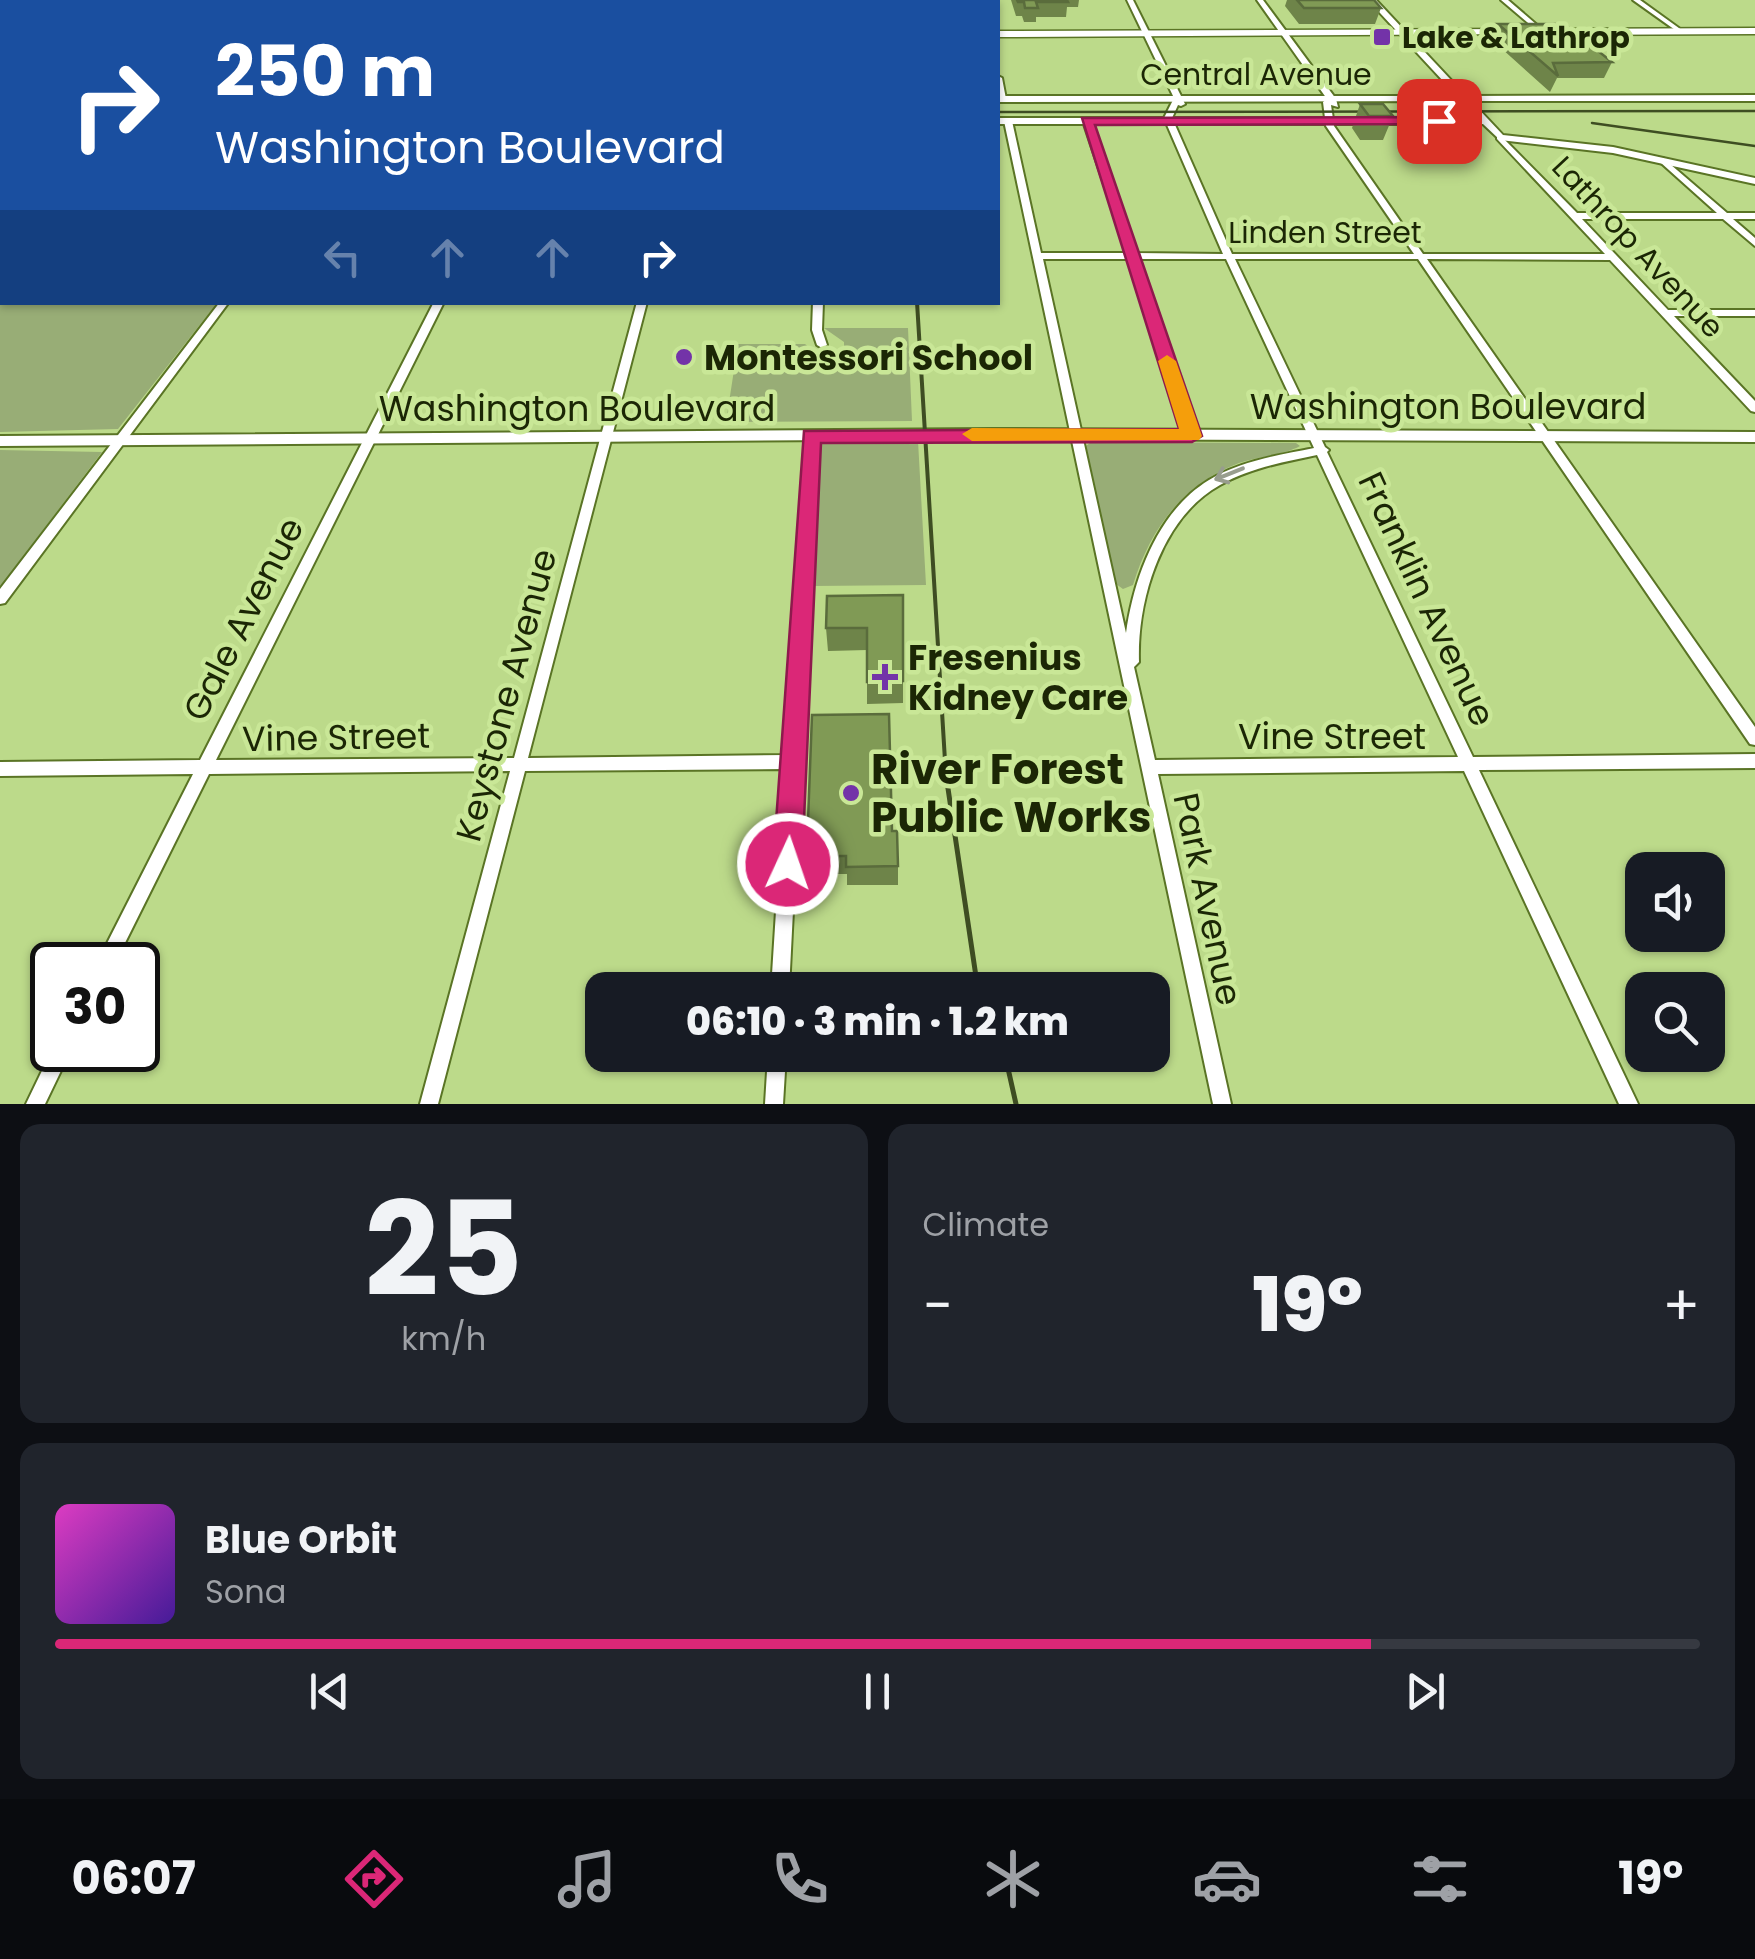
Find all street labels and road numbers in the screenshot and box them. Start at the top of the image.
street label: Central Avenue [1140,53,1372,96]
street label: Lathrop Avenue [1542,147,1734,347]
street label: Linden Street [1228,211,1422,254]
street label: Washington Boulevard [1250,382,1646,431]
street label: Washington Boulevard [379,384,775,433]
street label: Franklin Avenue [1347,464,1507,734]
street label: Gale Avenue [171,509,315,729]
street label: Keystone Avenue [443,543,569,847]
street label: Vine Street [241,711,431,763]
street label: Vine Street [1238,712,1426,761]
street label: Park Avenue [1162,788,1254,1010]

